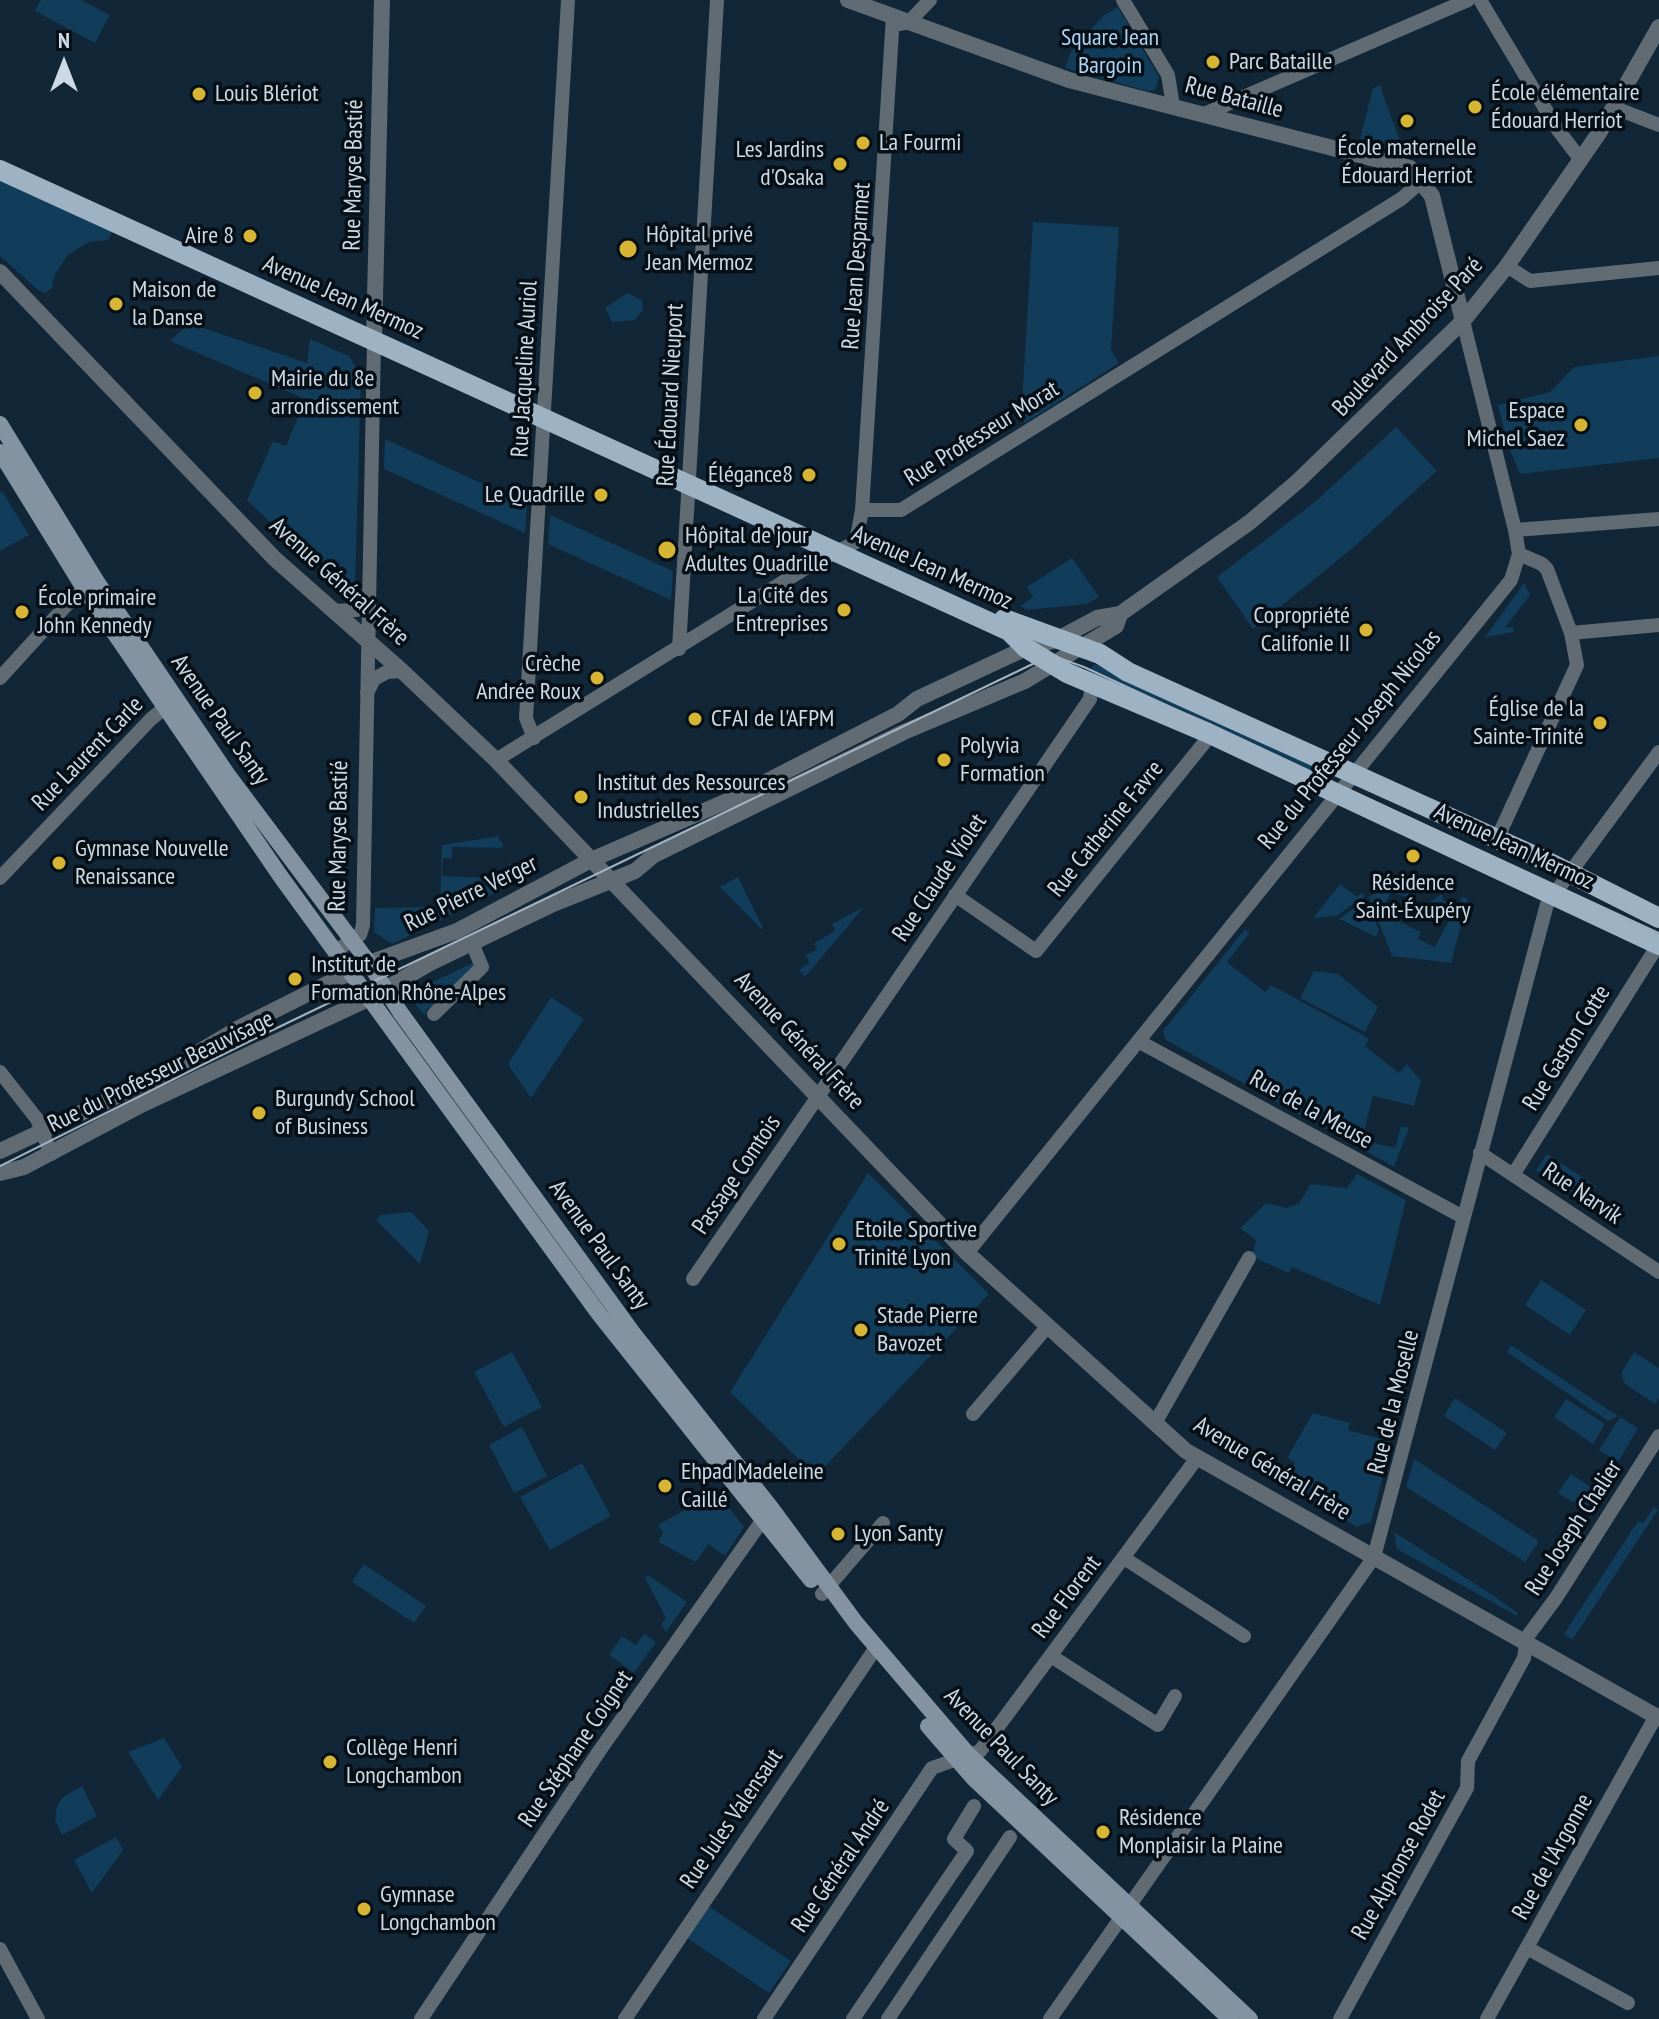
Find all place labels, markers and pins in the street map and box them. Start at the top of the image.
place label: Parc Bataille [1229,48,1332,76]
marker: Parc Bataille [1204,53,1222,71]
place label: École élémentaire Édouard Herriot [1491,79,1640,135]
place label: Louis Blériot [215,80,319,108]
marker: Louis Blériot [190,85,208,103]
marker: École élémentaire Édouard Herriot [1466,98,1484,116]
marker: École maternelle Édouard Herriot [1398,112,1416,130]
place label: La Fourmi [879,129,961,157]
marker: La Fourmi [854,134,872,152]
place label: École maternelle Édouard Herriot [1337,134,1477,190]
place label: Les Jardins d'Osaka [736,136,824,192]
marker: Les Jardins d'Osaka [831,155,849,173]
place label: Hôpital privé Jean Mermoz [646,221,753,277]
place label: Aire 8 [185,222,234,250]
marker: Aire 8 [241,227,259,245]
marker: Hôpital privé Jean Mermoz [617,238,639,260]
place label: Maison de la Danse [132,276,217,332]
marker: Maison de la Danse [107,295,125,313]
place label: Mairie du 8e arrondissement [271,365,399,421]
marker: Mairie du 8e arrondissement [246,384,264,402]
place label: Espace Michel Saez [1467,397,1565,453]
marker: Espace Michel Saez [1572,416,1590,434]
place label: Élégance8 [708,461,793,489]
marker: Élégance8 [800,466,818,484]
place label: Le Quadrille [485,481,585,509]
marker: Le Quadrille [592,486,610,504]
place label: Hôpital de jour Adultes Quadrille [685,522,829,578]
marker: Hôpital de jour Adultes Quadrille [656,539,678,561]
place label: La Cité des Entreprises [736,582,828,638]
place label: École primaire John Kennedy [38,584,157,640]
marker: La Cité des Entreprises [835,601,853,619]
place label: Copropriété Califonie II [1253,602,1350,658]
marker: École primaire John Kennedy [13,603,31,621]
marker: Copropriété Califonie II [1357,621,1375,639]
place label: Crèche Andrée Roux [476,650,581,706]
marker: Crèche Andrée Roux [588,669,606,687]
place label: Église de la Sainte-Trinité [1473,695,1584,751]
place label: CFAI de l'AFPM [711,705,834,733]
marker: CFAI de l'AFPM [686,710,704,728]
marker: Église de la Sainte-Trinité [1591,714,1609,732]
place label: Polyvia Formation [960,732,1045,788]
marker: Polyvia Formation [935,751,953,769]
place label: Institut des Ressources Industrielles [597,769,785,825]
marker: Institut des Ressources Industrielles [572,788,590,806]
place label: Gymnase Nouvelle Renaissance [75,835,229,891]
marker: Résidence Saint-Éxupéry [1404,847,1422,865]
marker: Gymnase Nouvelle Renaissance [50,854,68,872]
place label: Résidence Saint-Éxupéry [1355,869,1471,925]
place label: Institut de Formation Rhône-Alpes [311,951,506,1007]
marker: Institut de Formation Rhône-Alpes [286,970,304,988]
place label: Burgundy School of Business [275,1085,415,1141]
marker: Burgundy School of Business [250,1104,268,1122]
place label: Etoile Sportive Trinité Lyon [855,1216,977,1272]
marker: Etoile Sportive Trinité Lyon [830,1235,848,1253]
place label: Stade Pierre Bavozet [877,1302,978,1358]
marker: Stade Pierre Bavozet [852,1321,870,1339]
place label: Ehpad Madeleine Caillé [681,1458,824,1514]
marker: Ehpad Madeleine Caillé [656,1477,674,1495]
place label: Lyon Santy [854,1520,943,1548]
marker: Lyon Santy [829,1525,847,1543]
place label: Collège Henri Longchambon [346,1734,462,1790]
marker: Collège Henri Longchambon [321,1753,339,1771]
place label: Résidence Monplaisir la Plaine [1119,1804,1283,1860]
marker: Résidence Monplaisir la Plaine [1094,1823,1112,1841]
place label: Gymnase Longchambon [380,1881,496,1937]
marker: Gymnase Longchambon [355,1900,373,1918]

